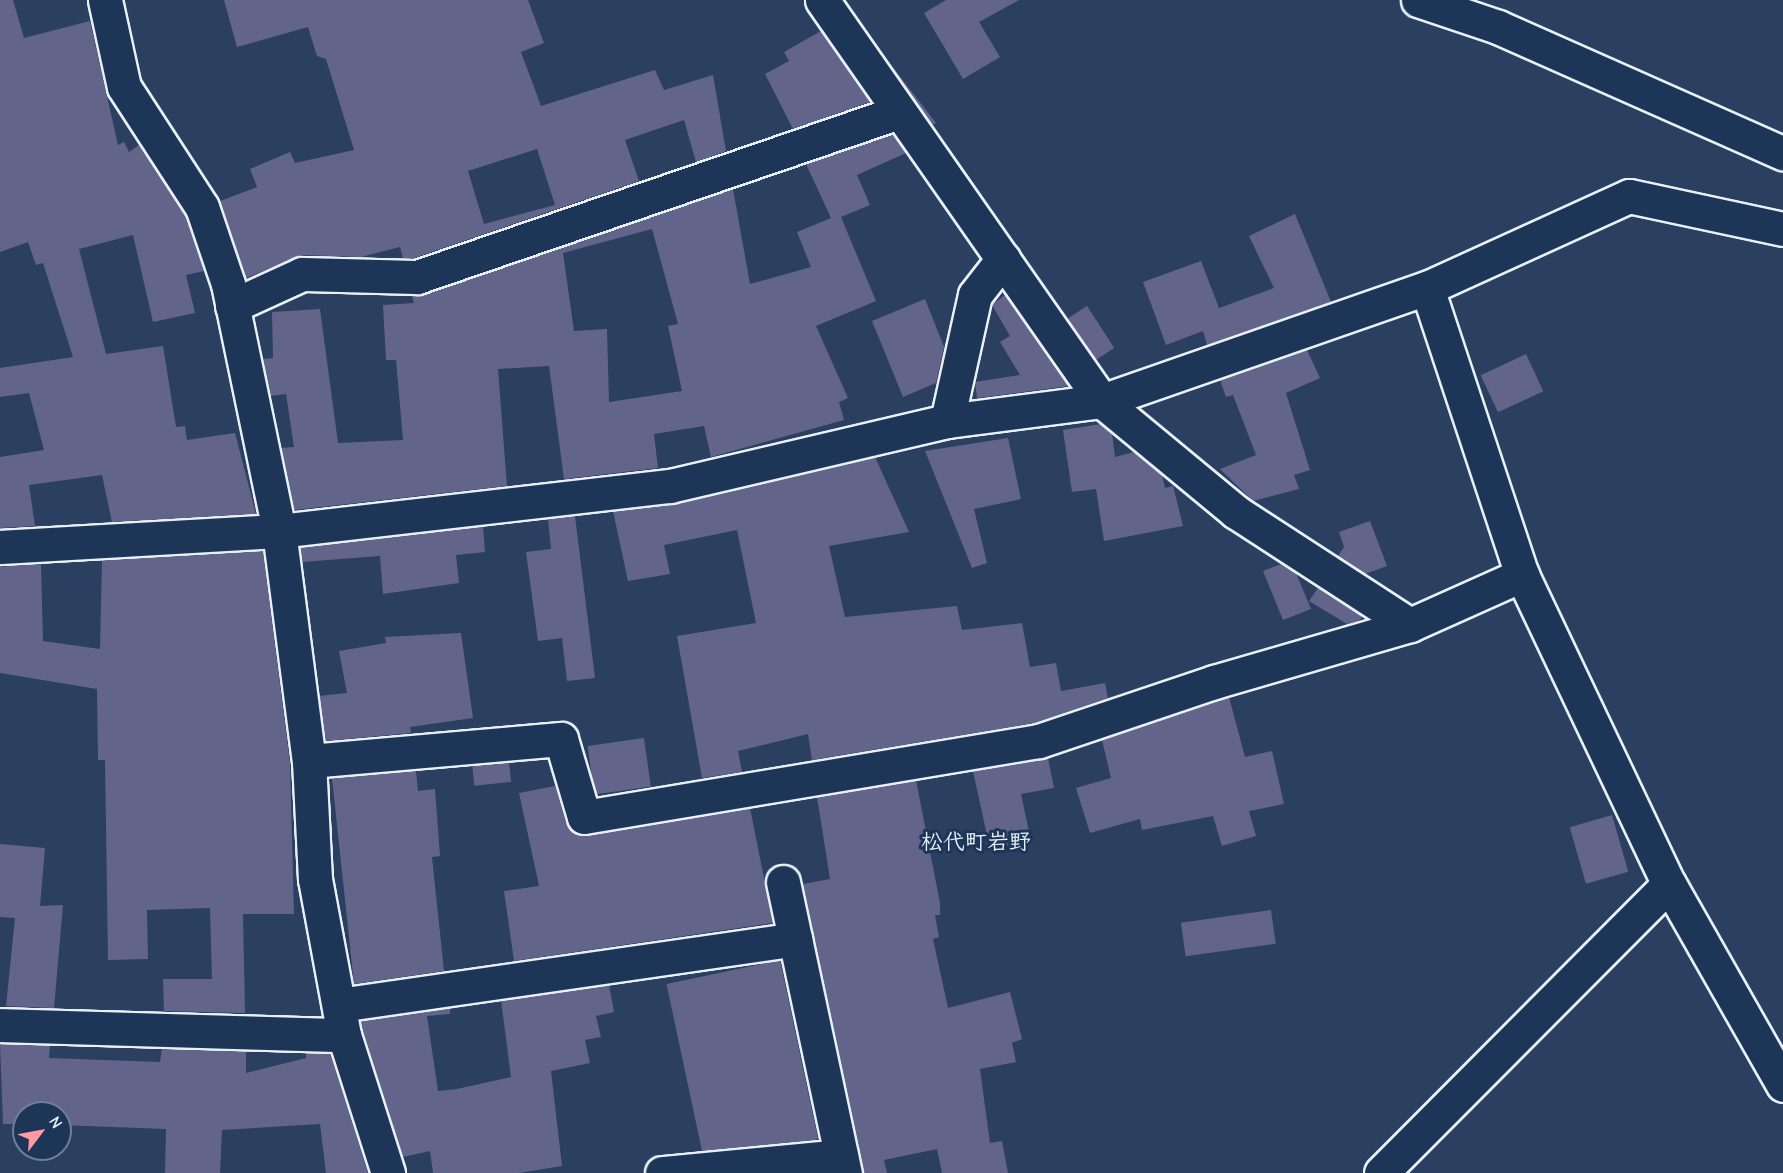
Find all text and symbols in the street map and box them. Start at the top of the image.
district label: 松代町岩野 [921,830,1031,856]
north arrow [12,1101,72,1161]
text: N [45,1113,66,1132]

